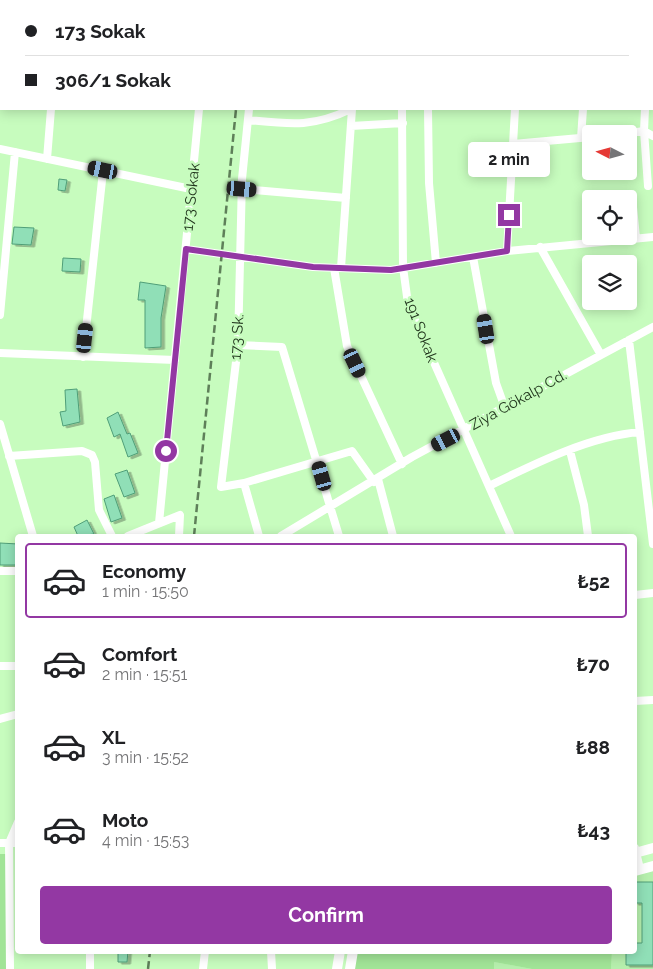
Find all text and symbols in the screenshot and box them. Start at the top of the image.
text: 173 Sokak [55,20,145,42]
text: 306/1 Sokak [55,69,171,91]
north arrow [582,125,638,180]
map controls [582,125,637,310]
callout: 2 min [468,142,550,178]
text: 2 min [488,150,530,169]
car [86,160,119,180]
street label: 173 Sokak [178,162,204,232]
car [226,180,257,198]
button: locate [582,190,637,245]
route end [498,204,520,226]
button: layers [582,255,637,310]
street label: 191 Sokak [400,295,442,365]
street label: 173 Sk. [226,313,248,361]
car [476,313,495,345]
car [75,322,94,354]
car [341,346,368,380]
street label: Ziya Gökalp Cd. [466,366,570,434]
car [429,427,462,453]
route start [155,440,177,462]
car [310,460,333,492]
icon: car [42,558,87,603]
text: Economy [102,560,186,582]
text: ₺52 [577,570,610,592]
text: 1 min · 15:50 [102,582,189,601]
icon: car [42,641,87,686]
text: Comfort [102,643,177,665]
text: ₺70 [576,653,610,675]
text: 2 min · 15:51 [102,665,187,684]
icon: car [42,724,87,769]
text: XL [102,726,125,748]
text: ₺88 [576,736,610,758]
text: 3 min · 15:52 [102,748,189,767]
icon: car [42,807,87,852]
text: Moto [102,809,148,831]
text: ₺43 [577,819,610,841]
text: 4 min · 15:53 [102,831,189,850]
button: Confirm [40,886,612,944]

